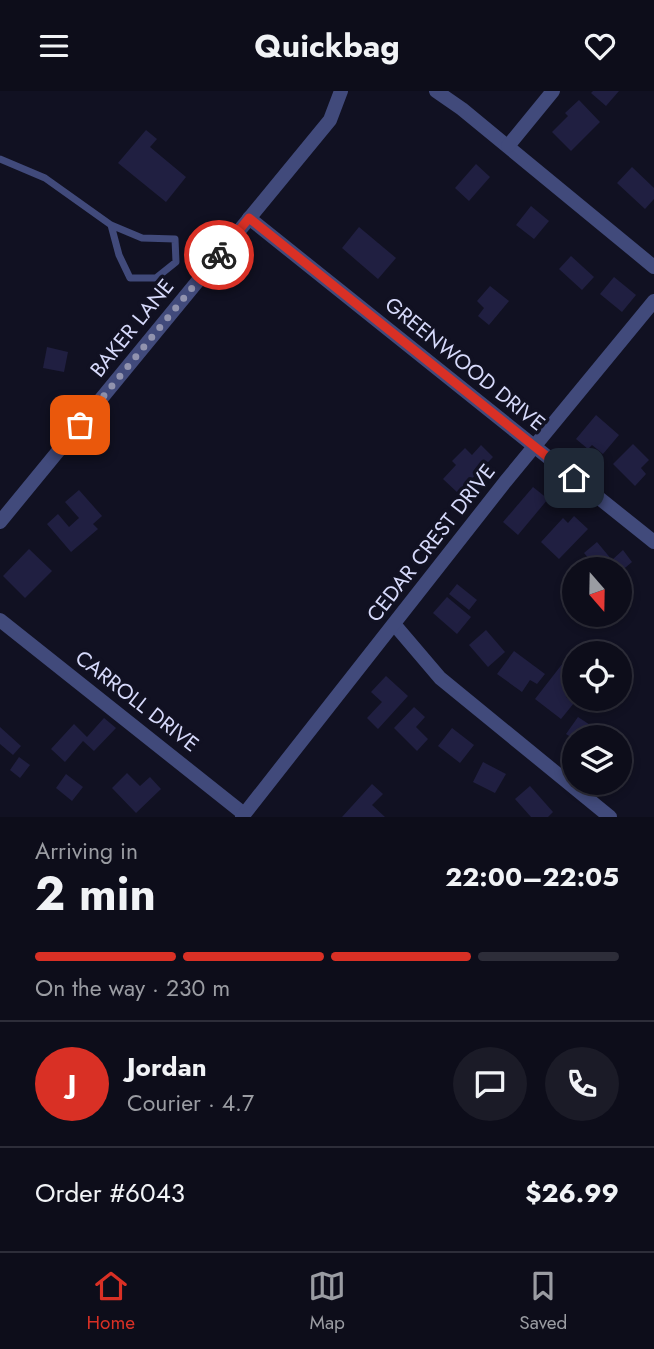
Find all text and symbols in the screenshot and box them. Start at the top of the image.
text: Quickbag [254,23,400,69]
icon: menu [35,27,73,65]
icon: heart [581,27,619,65]
courier [184,220,254,290]
icon: bike [200,236,238,274]
street label: BAKER LANE [83,273,181,383]
street label: GREENWOOD DRIVE [379,290,551,438]
pin [50,395,110,455]
icon: bag [61,406,99,444]
pin [544,448,604,508]
street label: CEDAR CREST DRIVE [360,458,502,628]
icon: home [555,459,593,497]
north arrow [562,557,632,627]
map controls [562,557,632,795]
button: locate [562,641,632,711]
street label: CARROLL DRIVE [69,643,205,759]
button: layers [562,725,632,795]
text: Arriving in [35,834,138,868]
text: 22:00–22:05 [445,858,619,896]
text: 2 min [35,861,156,927]
text: On the way · 230 m [35,971,230,1005]
button: chat [453,1047,527,1121]
button: phone [545,1047,619,1121]
text: Jordan [127,1048,207,1086]
text: J [68,1065,76,1103]
text: Courier · 4.7 [127,1086,254,1120]
text: Order #6043 [35,1174,185,1212]
text: $26.99 [525,1174,619,1212]
tab: Home [87,1267,135,1336]
tab: Map [308,1267,346,1336]
tab: Saved [519,1267,567,1336]

